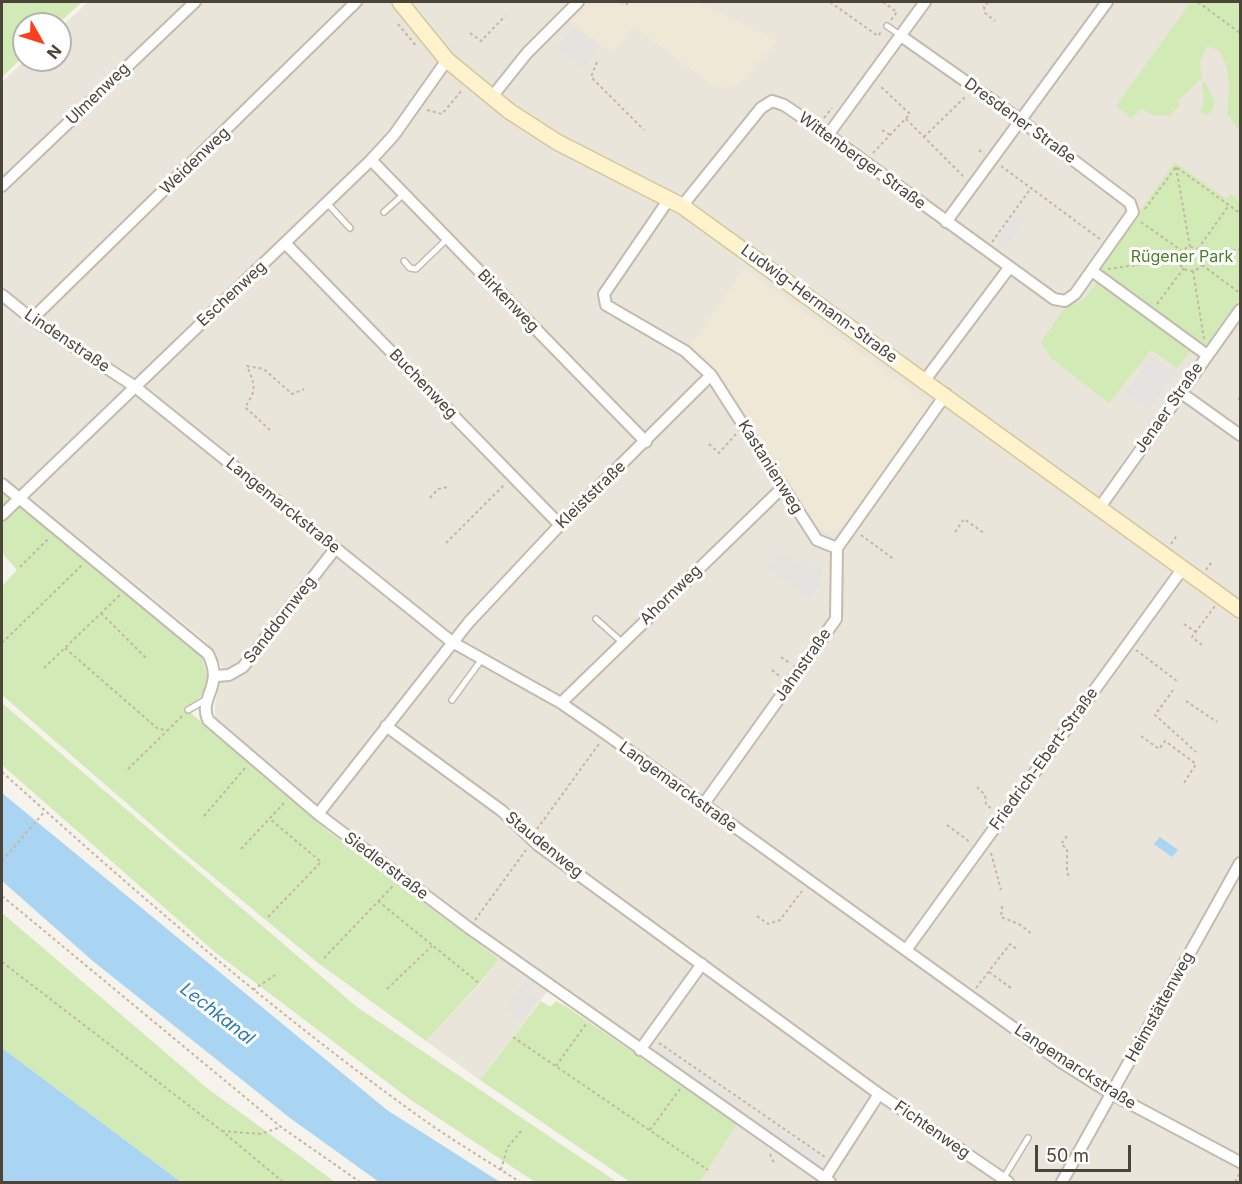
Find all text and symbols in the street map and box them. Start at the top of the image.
north arrow [12,12,72,72]
text: N [43,41,66,63]
street label: Ulmenweg [62,59,134,129]
street label: Dresdener Straße [960,74,1080,168]
street label: Wittenberger Straße [795,108,929,214]
street label: Weidenweg [156,123,234,199]
street label: Ludwig-Hermann-Straße [737,241,901,367]
park label: Rügener Park [1131,247,1233,267]
street label: Eschenweg [193,257,271,331]
street label: Birkenweg [473,266,543,336]
street label: Lindenstraße [21,305,113,377]
street label: Buchenweg [385,345,461,423]
street label: Jenaer Straße [1131,359,1207,457]
street label: Kastanienweg [734,417,806,517]
street label: Langemarckstraße [222,454,344,558]
street label: Kleiststraße [552,457,630,533]
street label: Ahornweg [636,561,706,629]
street label: Sanddornweg [240,572,320,668]
street label: Jahnstraße [771,625,835,705]
street label: Friedrich-Ebert-Straße [986,684,1102,834]
street label: Langemarckstraße [615,738,741,836]
street label: Staudenweg [501,808,587,882]
street label: Siedlerstraße [340,828,432,904]
street label: Heimstättenweg [1122,949,1198,1065]
water label: Lechkanal [176,978,258,1050]
street label: Langemarckstraße [1011,1021,1139,1113]
street label: Fichtenweg [891,1097,973,1163]
scale bar [1038,1133,1134,1171]
text: 50 m [1046,1145,1089,1166]

